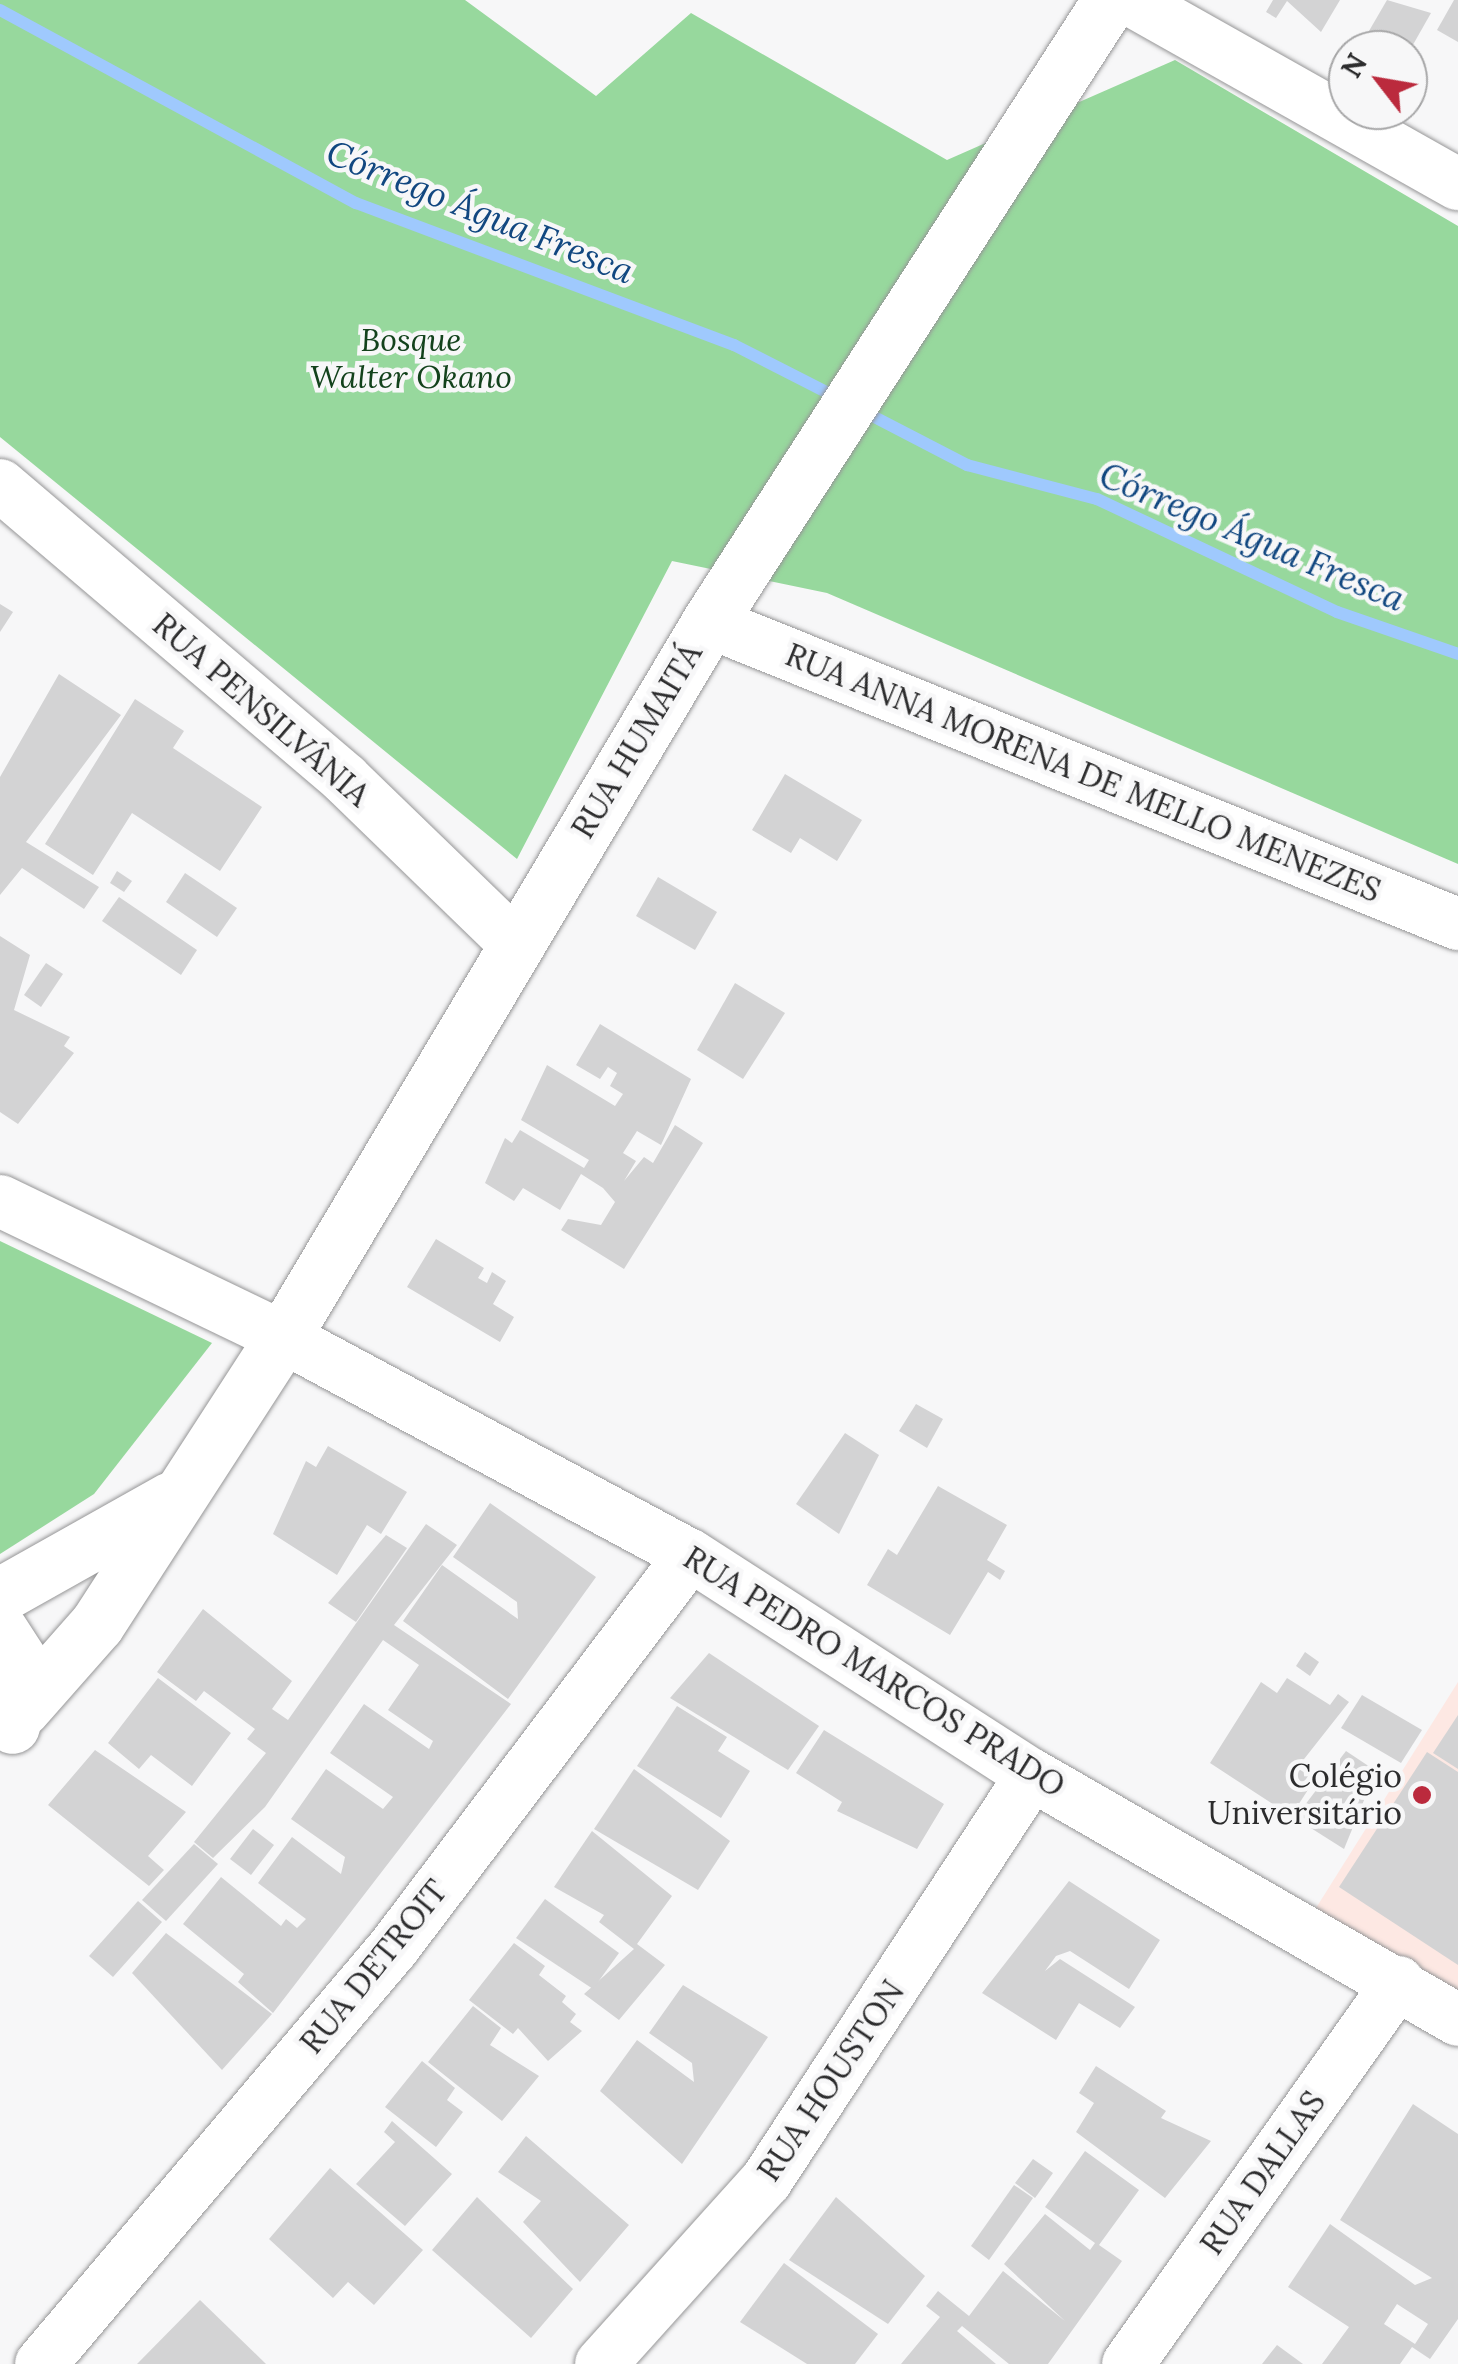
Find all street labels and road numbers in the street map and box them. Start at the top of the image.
street label: RUA PENSILVÂNIA [145,605,377,815]
street label: RUA ANNA MORENA DE MELLO MENEZES [780,636,1386,910]
street label: RUA HUMAITÁ [564,637,710,845]
street label: RUA PEDRO MARCOS PRADO [676,1539,1072,1805]
street label: RUA DETROIT [292,1873,456,2061]
street label: RUA HOUSTON [750,1973,912,2189]
street label: RUA DALLAS [1193,2084,1333,2262]

